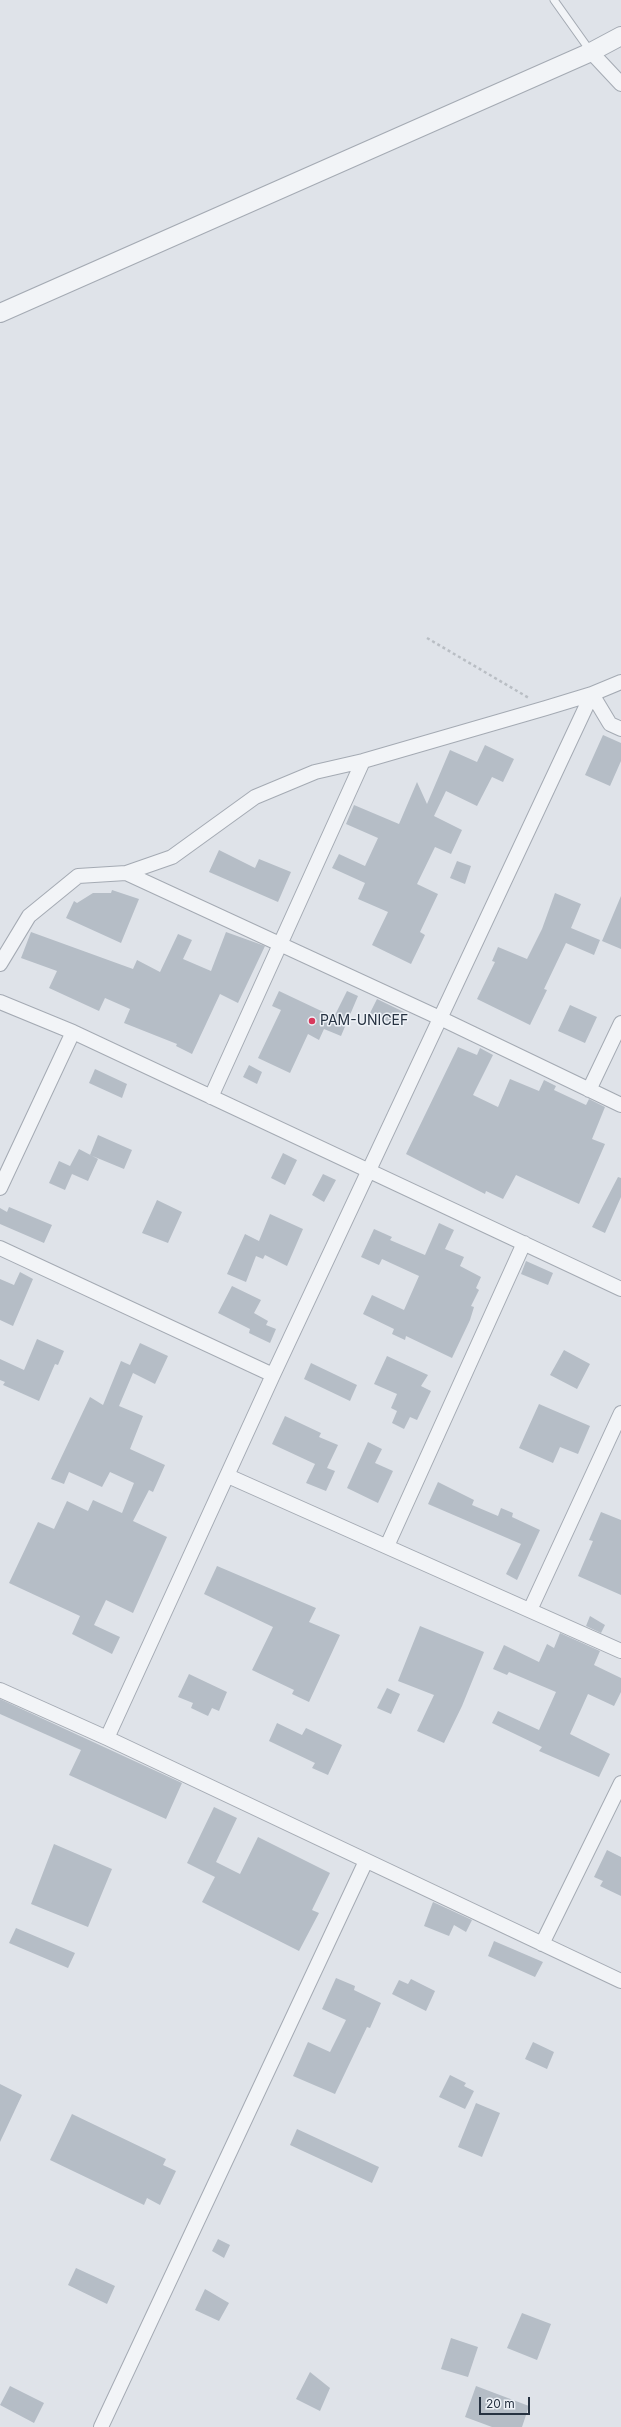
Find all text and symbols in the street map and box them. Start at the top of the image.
place label: PAM-UNICEF [320,1013,408,1029]
marker: PAM-UNICEF [307,1016,317,1026]
scale bar [481,2389,532,2415]
text: 20 m [486,2396,515,2411]

